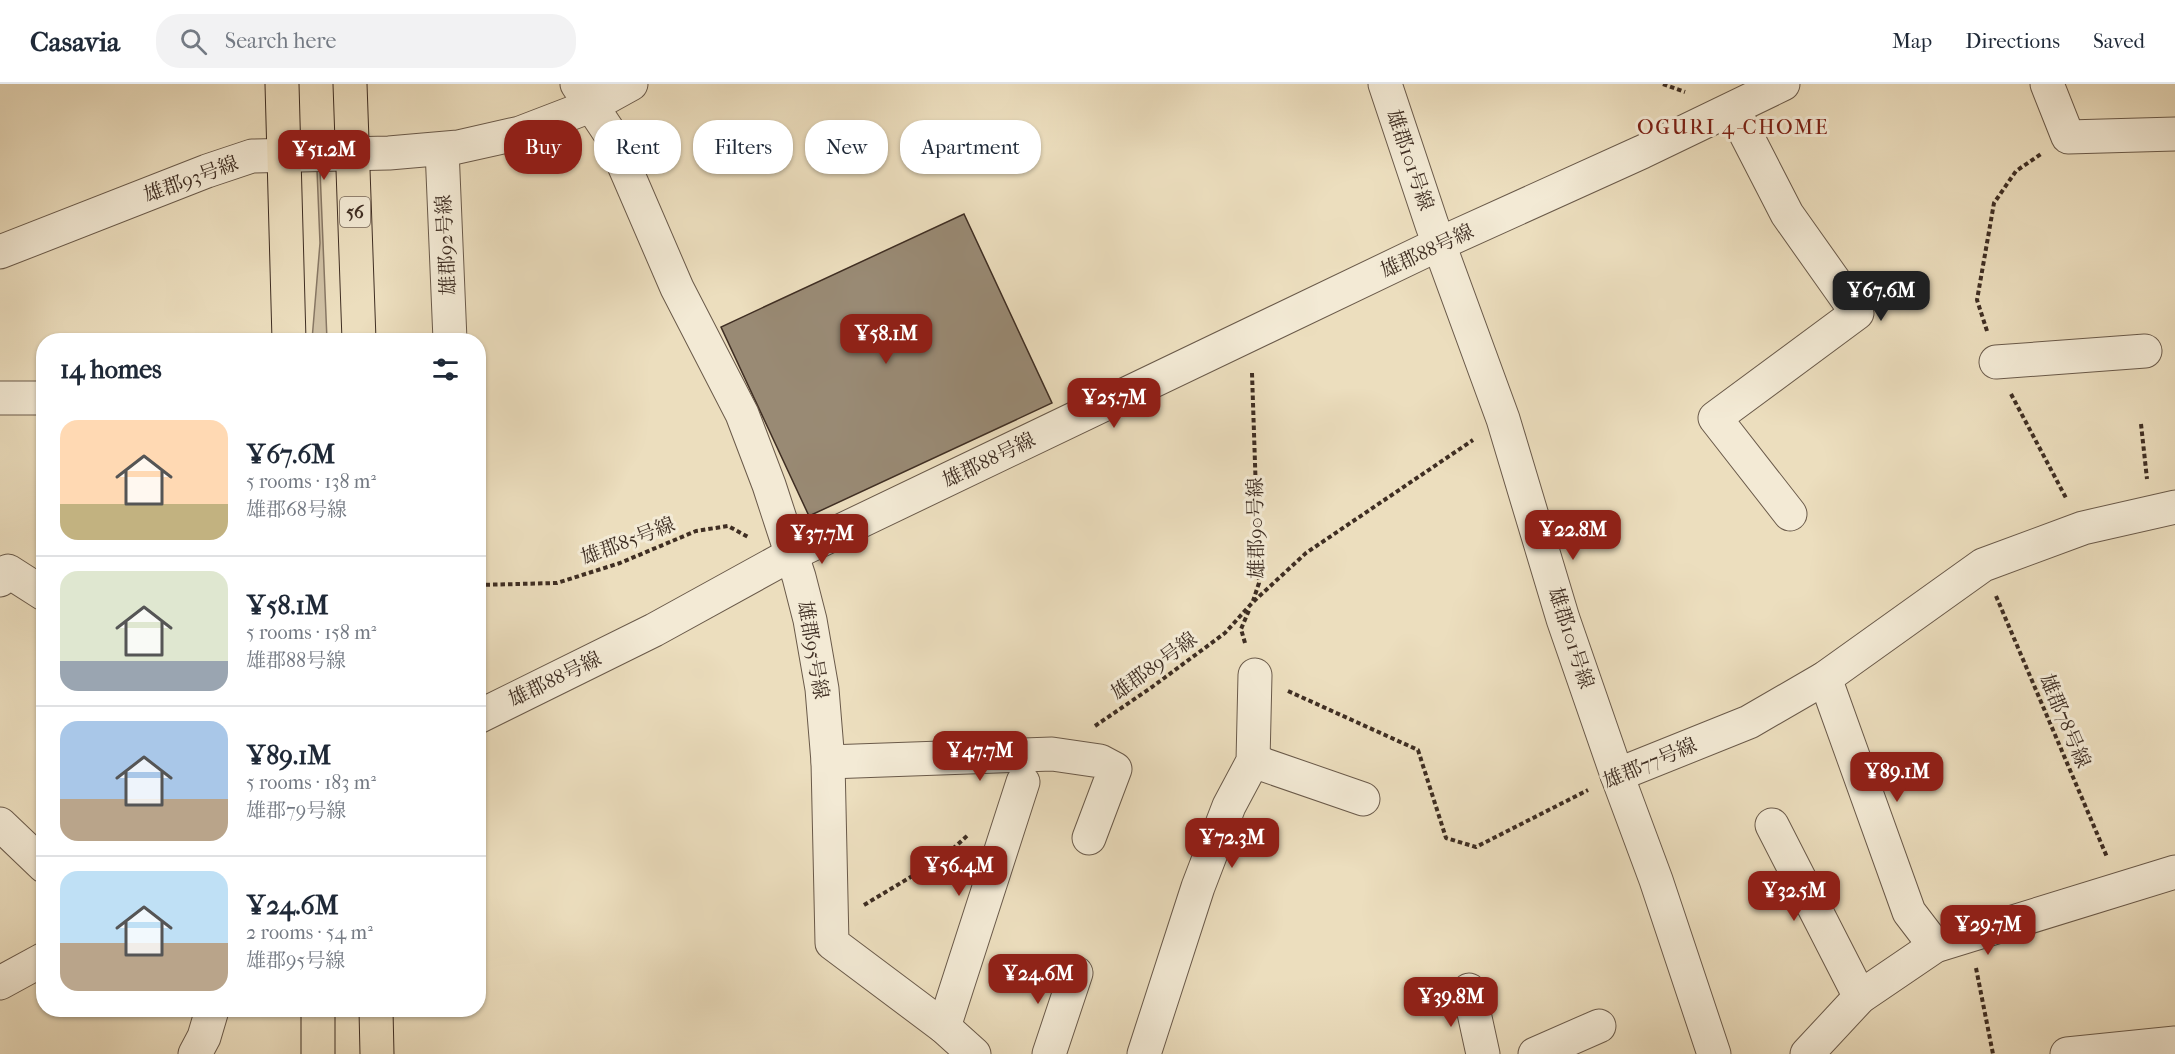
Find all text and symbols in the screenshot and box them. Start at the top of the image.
search box [156,14,576,68]
text: Casavia [30,25,120,58]
icon: search [177,25,210,58]
text: Search here [225,28,336,54]
text: Map [1892,29,1932,53]
text: Directions [1965,29,2060,53]
text: Saved [2093,29,2145,53]
street label: 雄郡101号線 [1382,107,1438,213]
district label: OGURI 4-CHOME [1637,115,1829,139]
chip: Buy [504,120,582,174]
chip: Rent [594,120,681,174]
chip: Filters [693,120,793,174]
chip: New [805,120,888,174]
chip: Apartment [900,120,1041,174]
pin: ¥51.2M [275,130,373,181]
text: ¥51.2M [292,138,356,161]
street label: 雄郡93号線 [141,151,241,207]
street label: 雄郡92号線 [432,194,460,296]
road number: 56 [340,197,370,227]
street label: 雄郡88号線 [1377,219,1477,283]
pin: ¥67.6M [1832,271,1930,322]
text: ¥67.6M [1847,279,1915,302]
pin: ¥58.1M [837,314,935,365]
text: ¥58.1M [854,322,918,345]
icon: filters [429,353,462,386]
text: 14 homes [60,354,162,385]
pin: ¥25.7M [1065,378,1163,429]
text: ¥25.7M [1081,386,1147,409]
street label: 雄郡88号線 [939,428,1039,492]
text: ¥67.6M [246,439,335,470]
icon: home [108,444,180,516]
text: 5 rooms · 138 m² [246,470,376,493]
street label: 雄郡90号線 [1244,477,1268,579]
text: 雄郡68号線 [246,498,347,521]
pin: ¥22.8M [1524,510,1622,561]
street label: 雄郡85号線 [578,513,678,569]
pin: ¥37.7M [773,514,871,565]
text: ¥22.8M [1539,518,1607,541]
text: ¥37.7M [790,522,854,545]
street label: 雄郡101号線 [1544,584,1598,692]
text: ¥58.1M [246,590,329,621]
icon: home [108,595,180,667]
street label: 雄郡95号線 [793,599,833,701]
text: 5 rooms · 158 m² [246,621,376,644]
street label: 雄郡89号線 [1107,627,1201,705]
street label: 雄郡88号線 [505,647,605,711]
text: 雄郡88号線 [246,649,346,672]
street label: 雄郡78号線 [2035,671,2095,771]
pin: ¥47.7M [931,731,1029,782]
street label: 雄郡77号線 [1600,733,1700,793]
text: ¥47.7M [947,739,1013,762]
text: ¥89.1M [246,740,331,771]
icon: home [108,745,180,817]
pin: ¥89.1M [1848,752,1946,803]
text: ¥89.1M [1864,760,1930,783]
text: 5 rooms · 183 m² [246,771,376,794]
text: 雄郡79号線 [246,799,346,822]
pin: ¥72.3M [1183,818,1281,869]
text: ¥72.3M [1199,826,1265,849]
pin: ¥56.4M [910,846,1008,897]
text: ¥56.4M [924,854,994,877]
pin: ¥32.5M [1745,871,1843,922]
text: ¥32.5M [1762,879,1826,902]
text: ¥24.6M [246,890,339,921]
icon: home [108,895,180,967]
pin: ¥29.7M [1939,905,2037,956]
text: ¥29.7M [1954,913,2022,936]
text: 2 rooms · 54 m² [246,921,373,944]
text: 雄郡95号線 [246,949,345,972]
pin: ¥24.6M [989,954,1087,1005]
text: ¥24.6M [1002,962,1074,985]
pin: ¥39.8M [1402,977,1500,1028]
text: ¥39.8M [1418,985,1484,1008]

